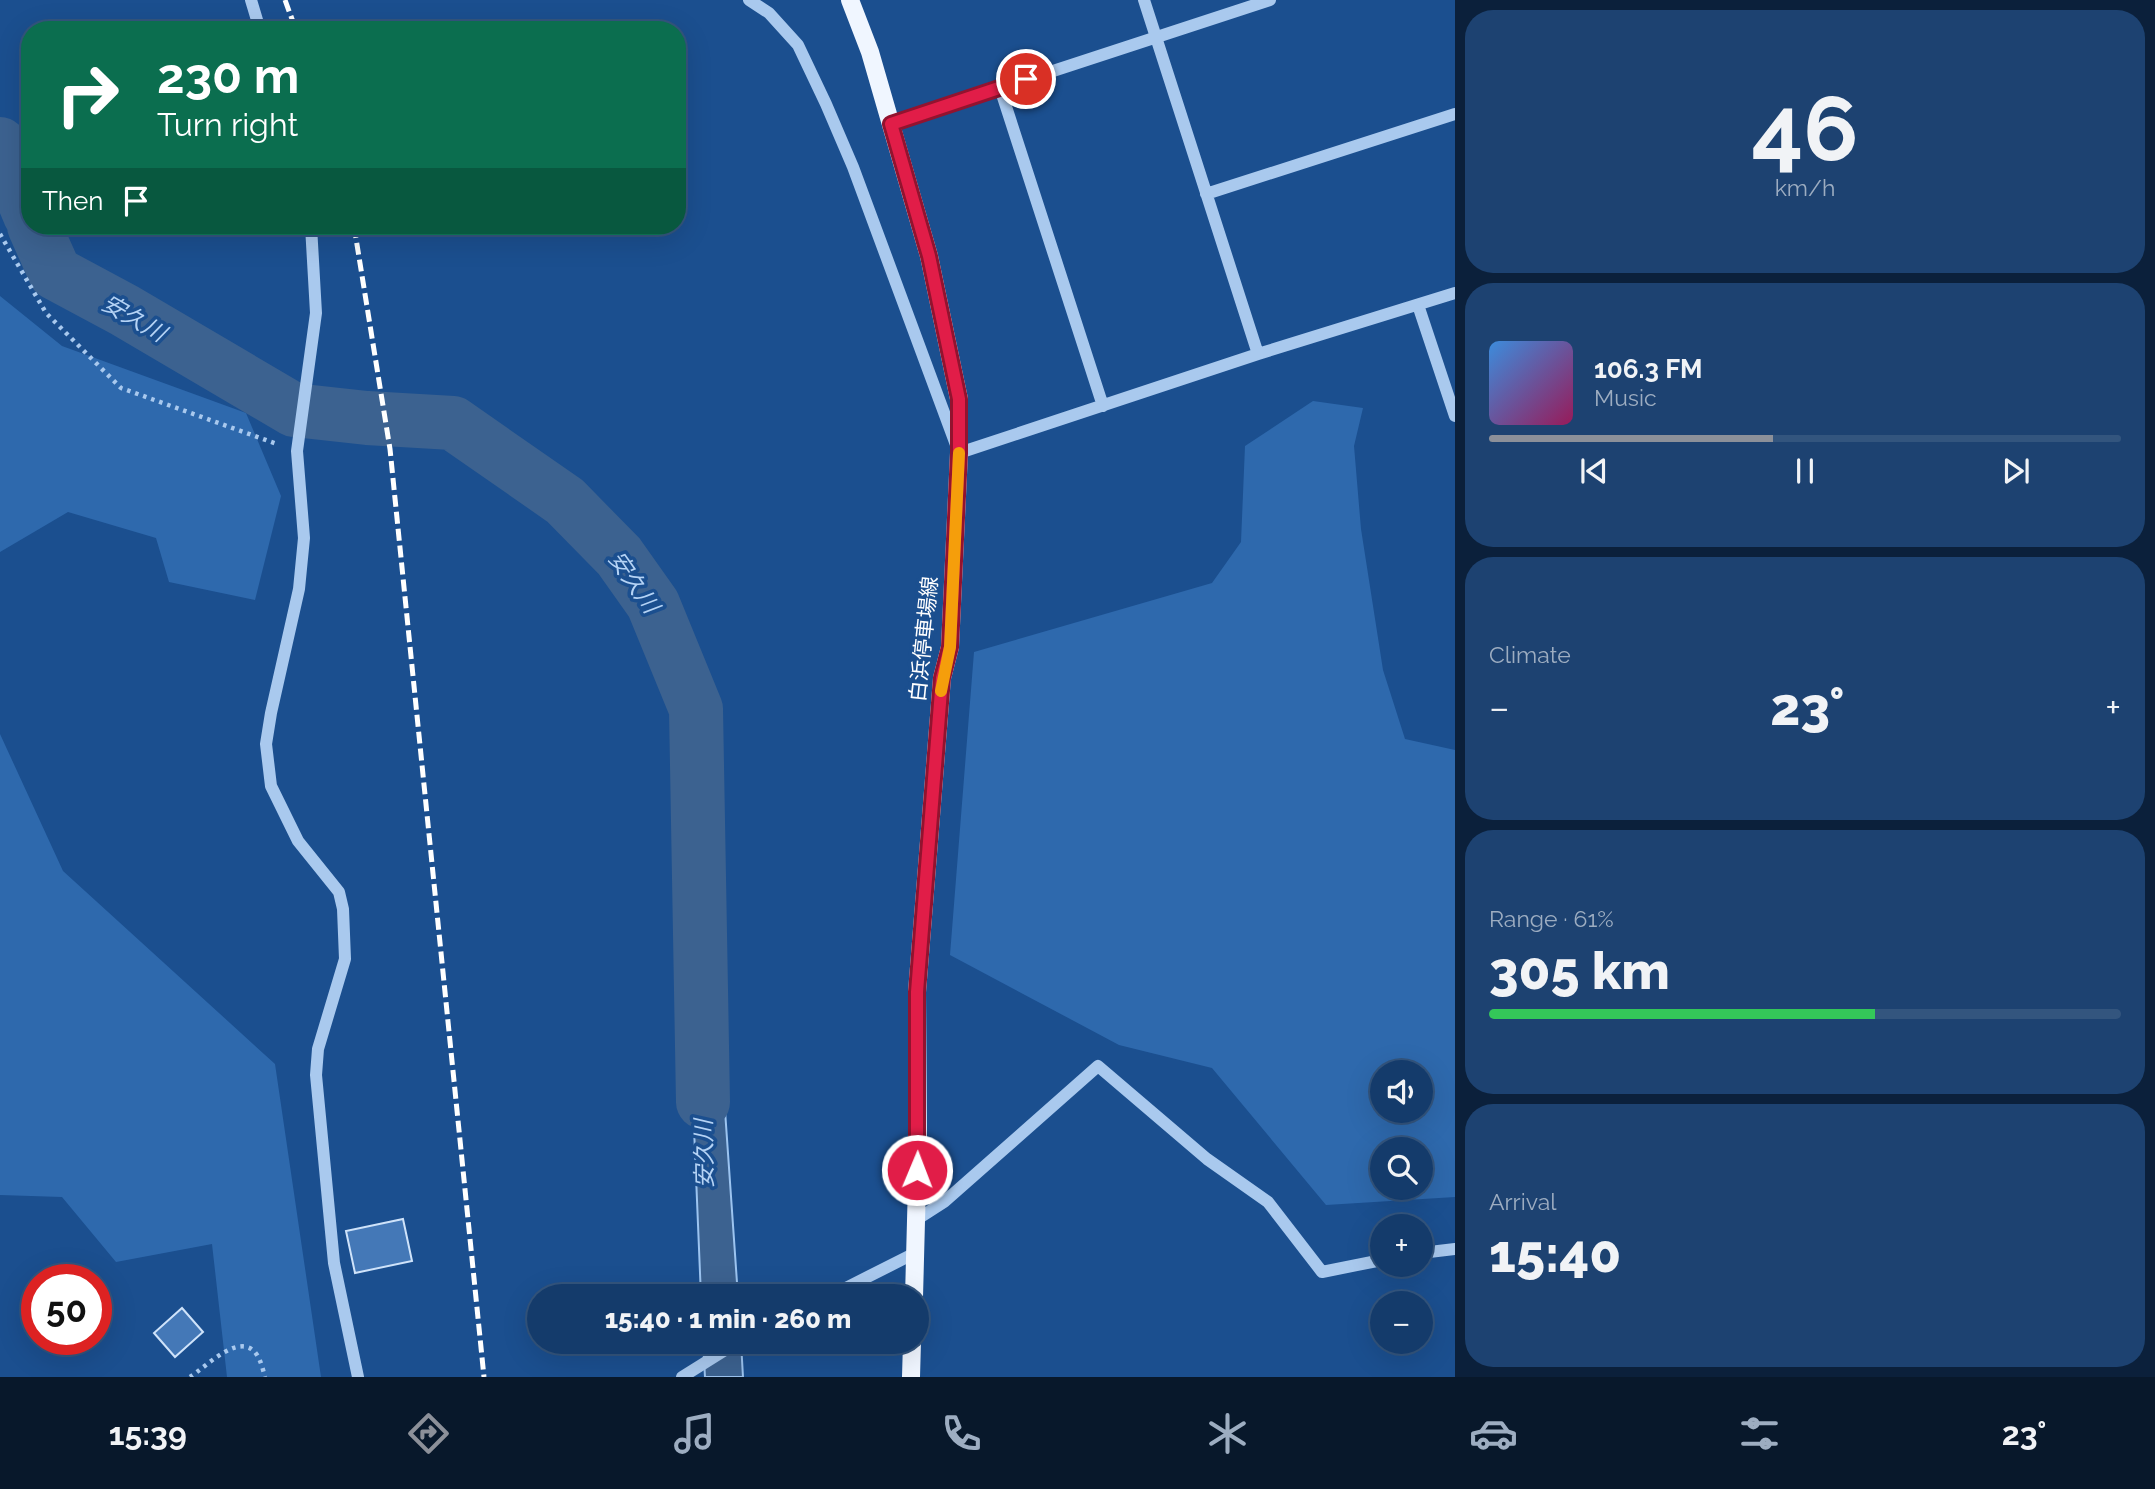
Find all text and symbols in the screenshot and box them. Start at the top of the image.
text: 230 m [157,47,299,104]
icon: right [42,49,133,140]
pin [996,49,1056,109]
icon: arrive [1007,60,1045,98]
text: 46 [1751,75,1859,182]
text: Turn right [157,106,298,143]
text: km/h [1775,174,1835,201]
icon: arrive [117,182,155,220]
text: Then [42,186,103,216]
water label: 安久川 [98,289,173,348]
text: 106.3 FM [1594,354,1703,384]
text: Music [1594,384,1657,411]
icon: previous [1575,452,1613,490]
icon: pause [1786,452,1824,490]
icon: next [1997,452,2035,490]
water label: 安久川 [604,546,667,620]
street label: 白浜停車場線 [904,575,943,703]
text: Climate [1489,641,1571,668]
text: 23° [1770,676,1844,737]
text: − [1489,685,1509,730]
text: + [2105,685,2121,730]
text: Range · 61% [1489,905,1614,932]
text: 305 km [1489,940,1670,1001]
map controls [1370,1060,1433,1354]
button: sound [1370,1060,1433,1123]
water label: 安久川 [689,1116,718,1189]
position arrow [880,1133,954,1207]
button: search [1370,1137,1433,1200]
text: Arrival [1489,1188,1556,1215]
button: + [1370,1214,1433,1277]
text: 15:40 [1489,1223,1621,1284]
speed limit sign: 50 [21,1264,112,1355]
button: − [1370,1291,1433,1354]
text: 15:40 · 1 min · 260 m [605,1304,851,1334]
icon: directions [404,1409,453,1458]
icon: music [670,1409,719,1458]
icon: phone [937,1409,986,1458]
icon: climate [1203,1409,1252,1458]
icon: car [1469,1409,1518,1458]
icon: filters [1735,1409,1784,1458]
text: 15:39 [109,1415,187,1452]
text: 23° [2002,1415,2046,1452]

